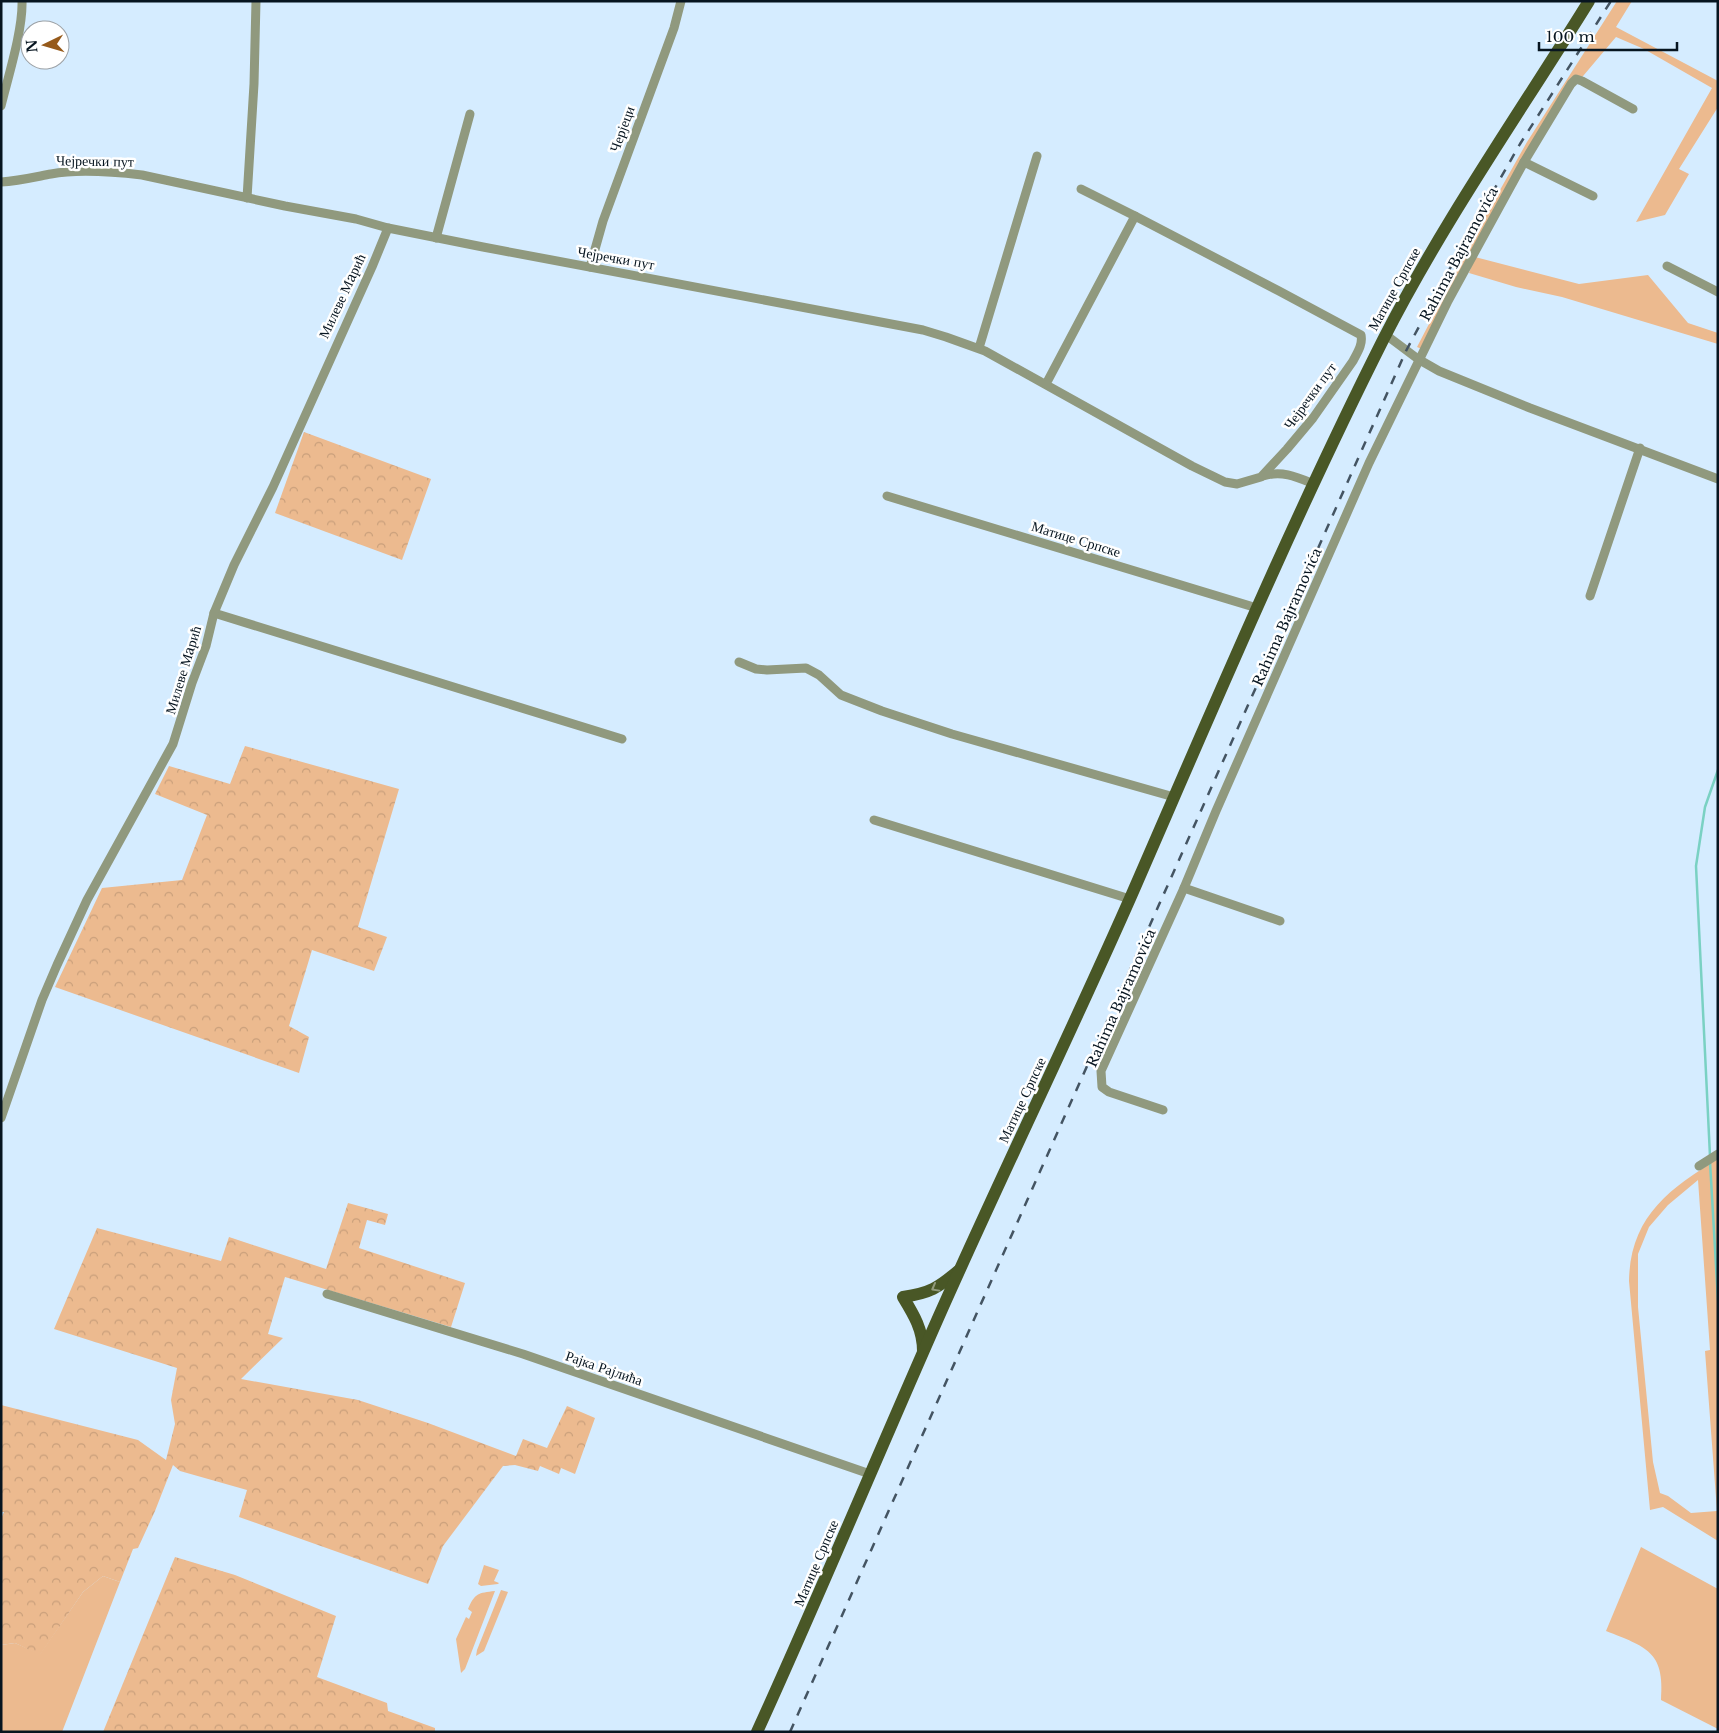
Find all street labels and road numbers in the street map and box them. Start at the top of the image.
street label: Черјеци [605,103,639,154]
street label: Чејречки пут [56,151,134,171]
street label: Rahima Bajramovića [1416,184,1502,324]
street label: Чејречки пут [576,242,656,274]
street label: Матице Српске [1364,244,1424,334]
street label: Милеве Мaрић [314,251,370,341]
street label: Чејречки пут [1280,359,1340,433]
street label: Матице Српске [1029,517,1123,561]
street label: Rahima Bajramovića [1248,545,1326,689]
street label: Милеве Мaрић [161,624,205,716]
street label: Rahima Bajramovića [1082,926,1160,1070]
street label: Матице Српске [994,1054,1050,1146]
street label: Рајка Рајлића [563,1346,646,1390]
street label: Матице Српске [790,1517,842,1609]

